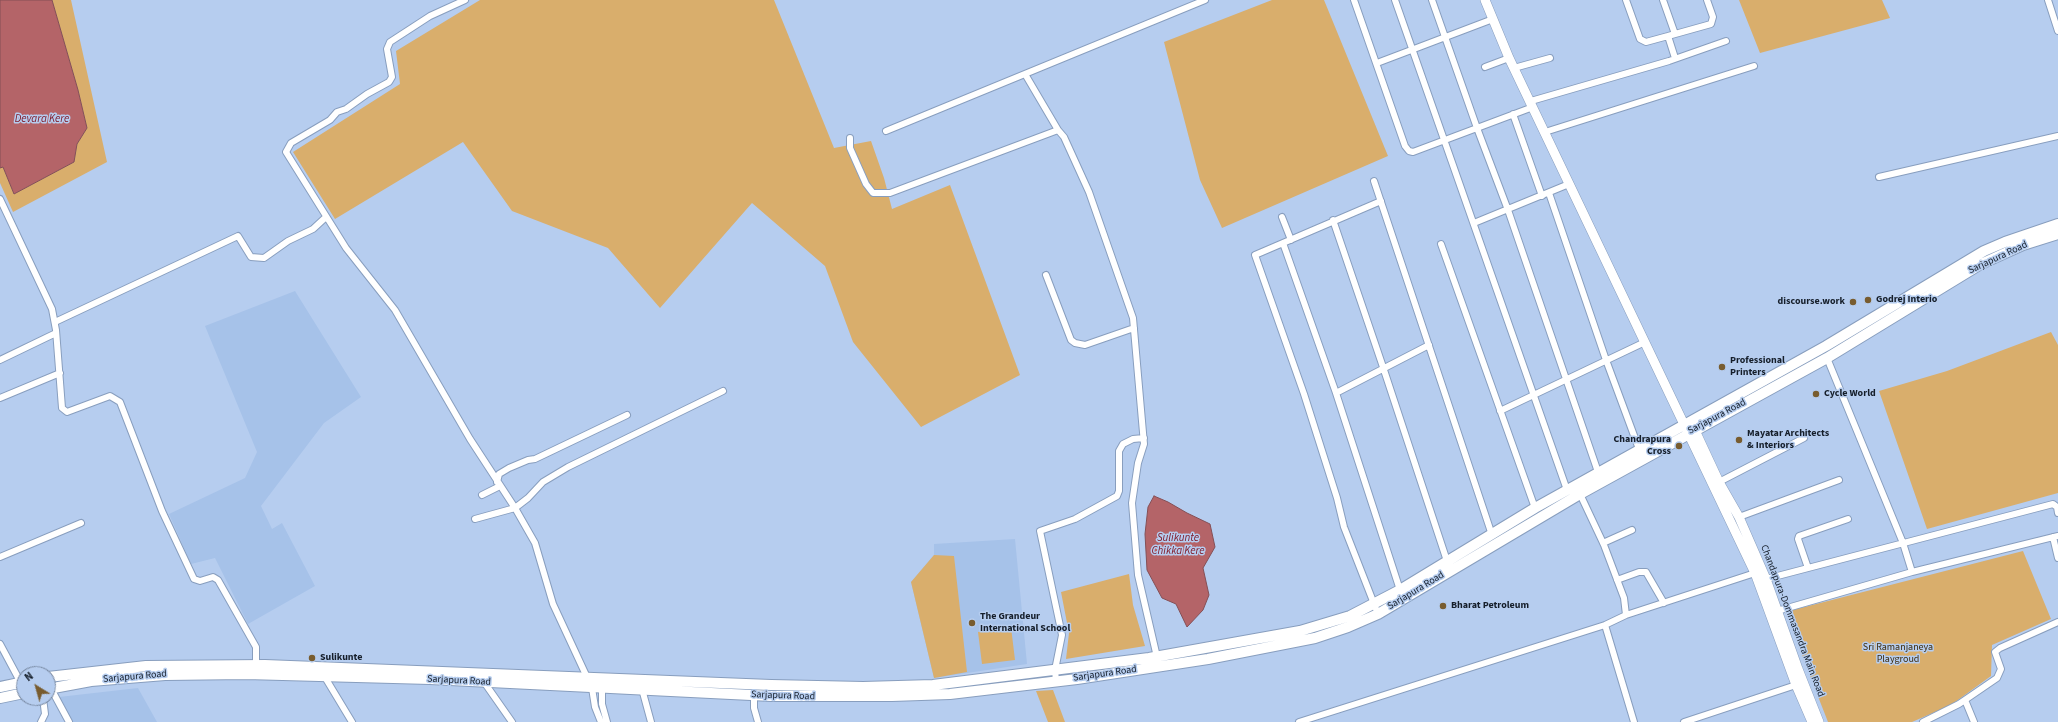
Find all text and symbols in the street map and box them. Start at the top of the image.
water label: Devara Kere [15,113,69,127]
street label: Sarjapura Road [1966,239,2030,277]
place label: Godrej Interio [1876,294,1937,306]
marker: Godrej Interio [1863,295,1873,305]
place label: discourse.work [1778,296,1845,308]
marker: discourse.work [1848,297,1858,307]
place label: Professional Printers [1730,355,1785,378]
marker: Professional Printers [1717,362,1727,372]
place label: Cycle World [1824,388,1876,400]
marker: Cycle World [1811,389,1821,399]
street label: Sarjapura Road [1686,397,1748,437]
place label: Mayatar Architects & Interiors [1747,428,1829,452]
place label: Chandrapura Cross [1613,434,1671,458]
marker: Mayatar Architects & Interiors [1734,435,1744,445]
marker: Chandrapura Cross [1674,441,1684,451]
water label: Sulikunte Chikka Kere [1151,532,1205,558]
street label: Chandapura-Dommasandra Main Road [1757,543,1827,699]
street label: Sarjapura Road [1385,569,1447,613]
place label: Bharat Petroleum [1451,600,1529,612]
marker: Bharat Petroleum [1438,601,1448,611]
place label: The Grandeur International School [980,611,1070,634]
marker: The Grandeur International School [967,618,977,628]
park label: Sri Ramanjaneya Playgroud [1863,642,1933,666]
place label: Sulikunte [320,652,362,664]
marker: Sulikunte [307,653,317,663]
street label: Sarjapura Road [1072,664,1138,684]
north arrow [16,666,56,706]
street label: Sarjapura Road [103,668,167,686]
text: N [22,669,37,685]
street label: Sarjapura Road [427,673,491,689]
street label: Sarjapura Road [751,689,815,703]

